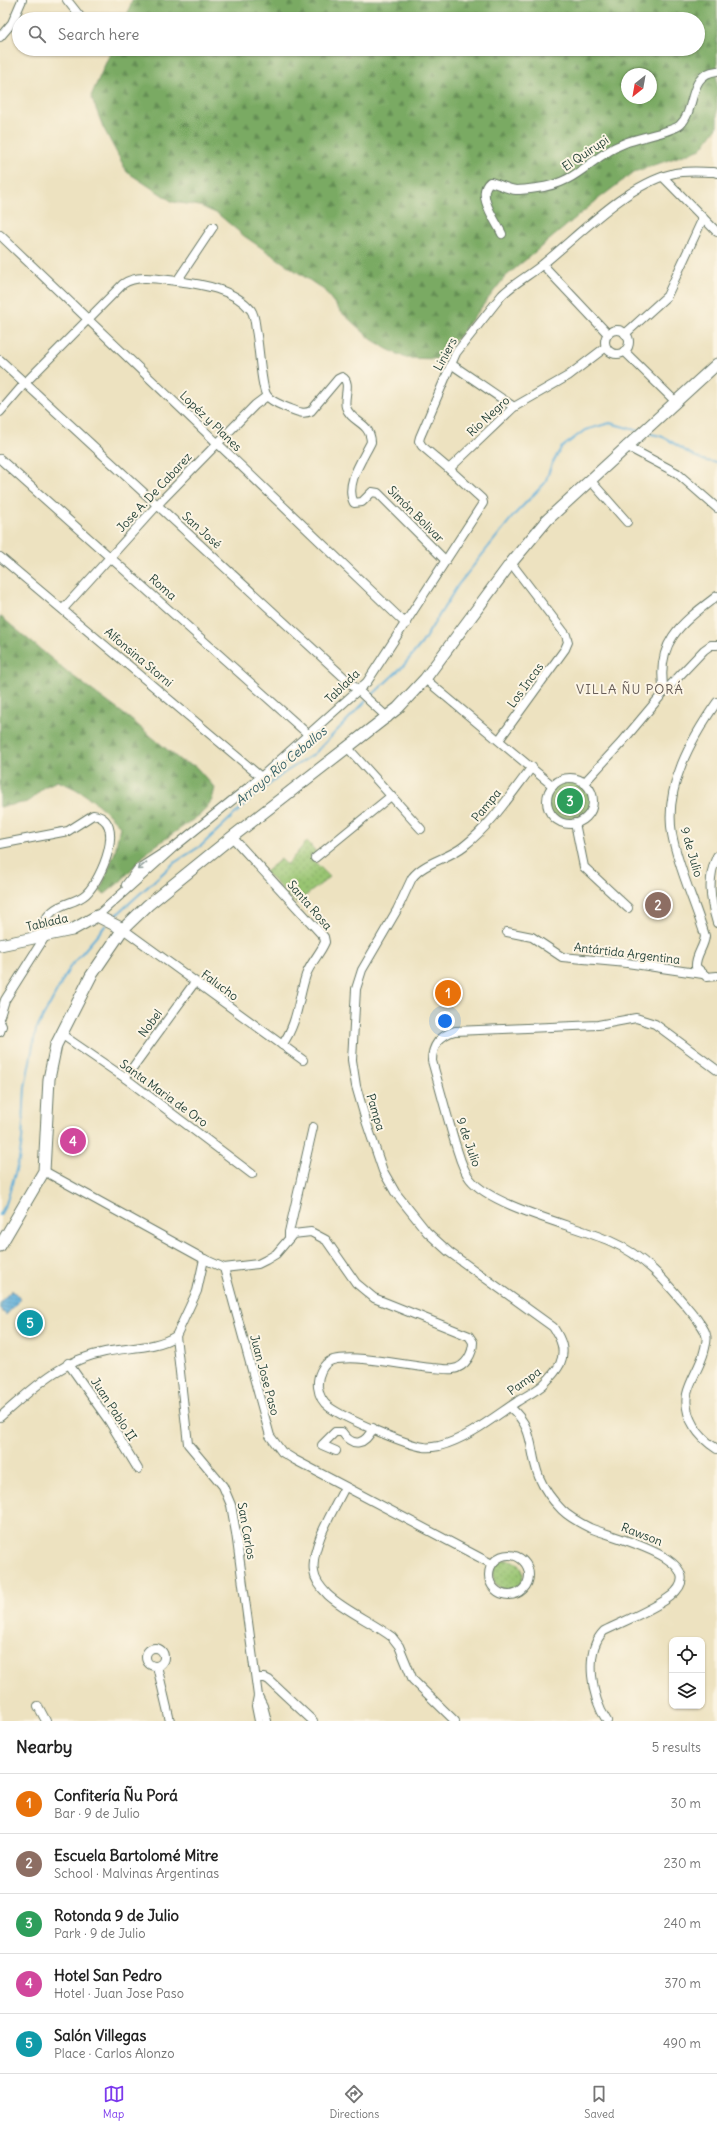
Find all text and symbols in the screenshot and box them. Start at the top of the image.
search box [12,12,705,56]
icon: search [26,23,48,45]
text: Search here [58,25,139,44]
north arrow [621,68,657,104]
street label: El Quirupi [559,132,611,174]
street label: Liniers [430,335,460,373]
street label: Lopéz y Planes [177,388,245,454]
street label: Río Negro [464,392,513,439]
street label: Jose A. De Cabarez [113,449,195,535]
street label: Simón Bolivar [385,483,448,546]
street label: San José [179,508,225,552]
street label: Roma [146,571,180,603]
street label: Alfonsina Storni [102,624,176,690]
street label: Los Incas [504,660,546,710]
street label: Tablada [322,666,363,706]
district label: VILLA ÑU PORÁ [576,680,684,698]
water label: Arroyo Río Ceballos [232,722,331,809]
street label: Pampa [468,786,504,824]
pin: 3 [557,786,583,816]
street label: 9 de Julio [678,825,706,879]
one-way arrow [137,862,147,871]
street label: Santa Rosa [284,877,336,933]
pin: 2 [645,890,671,920]
street label: Tablada [25,910,69,934]
street label: Antártida Argentina [573,939,681,967]
street label: Falucho [198,966,242,1004]
pin: 1 [435,978,461,1008]
street label: Nobel [135,1006,165,1040]
your location [435,1011,455,1031]
street label: Santa Maria de Oro [117,1056,211,1130]
street label: Pampa [363,1092,389,1132]
street label: 9 de Julio [454,1115,485,1169]
pin: 4 [60,1126,86,1156]
pin: 5 [17,1308,43,1338]
street label: Juan Jose Paso [247,1333,283,1417]
street label: Pampa [504,1364,544,1398]
street label: Juan Pablo II [88,1374,140,1444]
street label: San Carlos [235,1501,259,1561]
street label: Rawson [619,1519,665,1549]
map controls [669,1637,705,1709]
button: locate [669,1637,705,1673]
button: layers [669,1673,705,1709]
text: Nearby [16,1736,72,1758]
text: 5 results [652,1739,701,1756]
text: Confitería Ñu Porá [54,1786,178,1805]
text: 1 [26,1795,32,1812]
text: 30 m [671,1795,701,1812]
text: Bar · 9 de Julio [54,1805,140,1822]
text: Escuela Bartolomé Mitre [54,1846,218,1865]
text: 2 [25,1855,33,1872]
text: 230 m [663,1855,701,1872]
text: School · Malvinas Argentinas [54,1865,219,1882]
text: Rotonda 9 de Julio [54,1906,179,1925]
text: 3 [25,1915,33,1932]
text: 240 m [664,1915,701,1932]
text: Park · 9 de Julio [54,1925,146,1942]
text: Hotel San Pedro [54,1966,162,1985]
text: 4 [25,1975,33,1992]
text: 370 m [664,1975,701,1992]
text: Hotel · Juan Jose Paso [54,1985,184,2002]
text: Salón Villegas [54,2026,146,2045]
text: 5 [25,2035,33,2052]
text: 490 m [663,2035,701,2052]
text: Place · Carlos Alonzo [54,2045,174,2062]
tab: Map [103,2083,125,2121]
tab: Directions [330,2083,379,2121]
tab: Saved [584,2083,614,2121]

